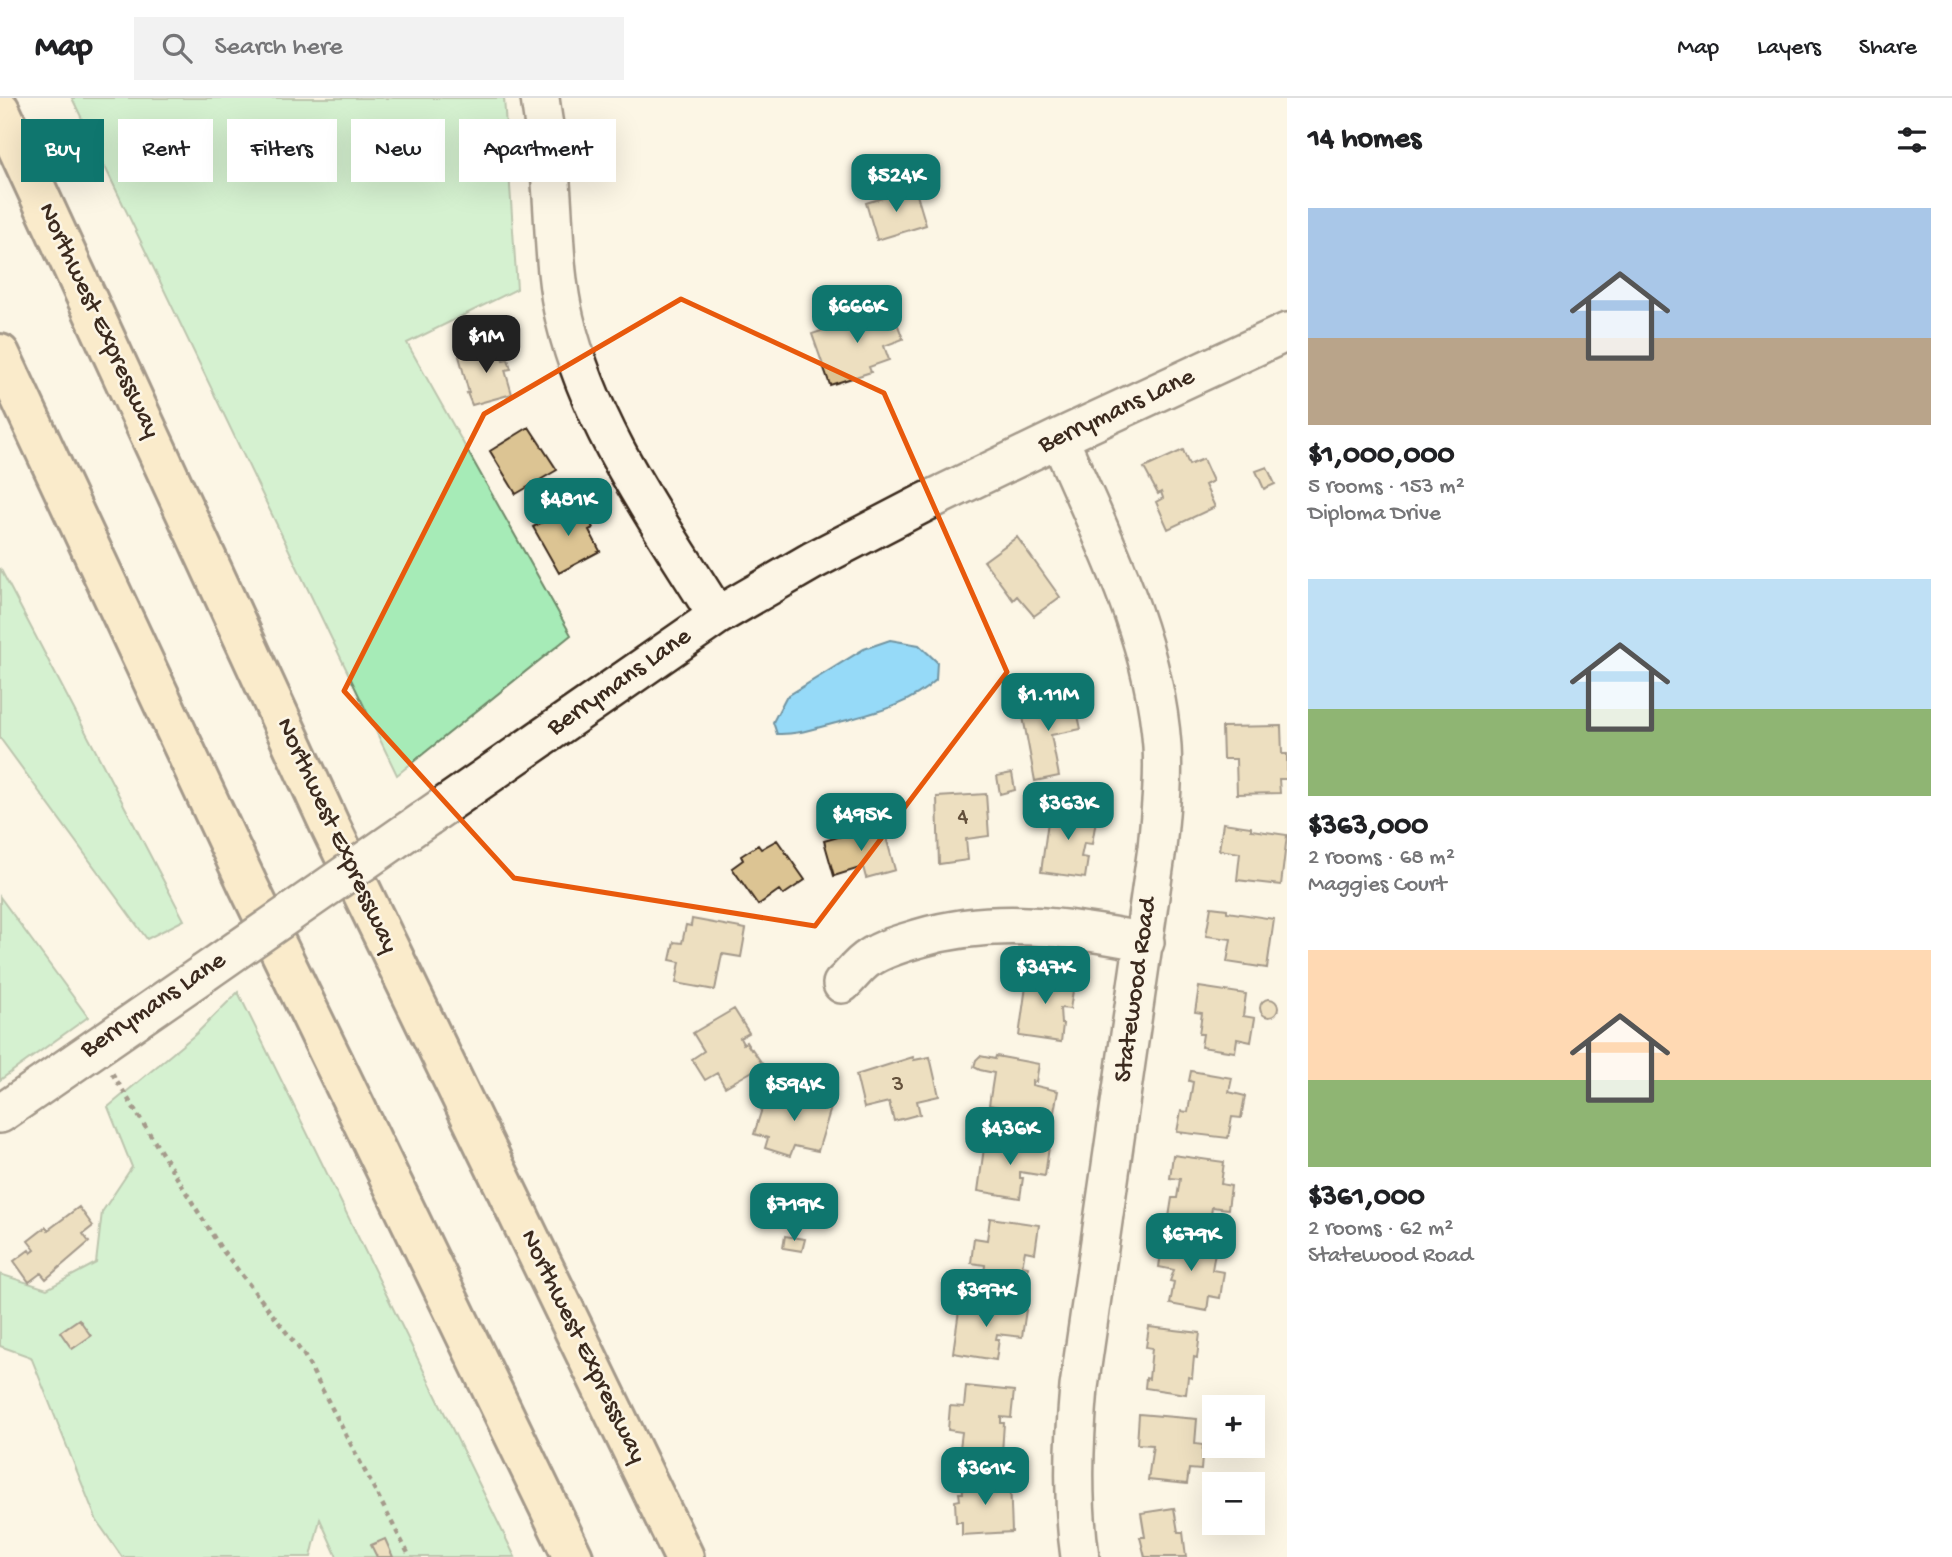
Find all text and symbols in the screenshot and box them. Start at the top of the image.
search box [134,17,624,80]
text: Map [35,29,92,67]
icon: search [158,29,196,67]
text: Search here [214,33,343,64]
text: Map [1677,34,1719,63]
text: Layers [1757,34,1821,63]
text: Share [1859,34,1917,63]
chip: Buy [21,119,104,182]
chip: Rent [118,119,213,182]
chip: Filters [227,119,337,182]
chip: New [351,119,445,182]
chip: Apartment [459,119,616,182]
icon: filters [1893,121,1931,159]
text: 14 homes [1308,123,1421,158]
pin: $524K [847,155,945,214]
text: $524K [867,163,925,190]
street label: Northwest Expressway [30,198,166,444]
icon: home [1557,253,1683,379]
pin: $666K [808,286,906,345]
text: $666K [828,294,886,321]
pin: $1M [452,316,520,375]
text: $1M [468,324,504,351]
street label: Berrymans Lane [1033,362,1200,462]
text: $1,000,000 [1308,439,1455,474]
text: 5 rooms · 153 m² [1308,474,1465,501]
pin: $481K [519,478,617,538]
text: $481K [540,487,596,514]
text: Diploma Drive [1308,501,1441,528]
street label: Berrymans Lane [541,622,698,745]
icon: home [1557,624,1683,750]
pin: $1.11M [991,674,1105,733]
text: $1.11M [1017,682,1079,709]
street label: Northwest Expressway [268,713,404,959]
pin: $363K [1019,782,1117,842]
text: $363K [1039,791,1097,818]
pin: $495K [812,794,910,853]
text: $495K [832,802,890,829]
house number: 4 [958,804,969,831]
text: $363,000 [1308,810,1428,845]
text: 2 rooms · 68 m² [1308,845,1455,872]
text: Maggies Court [1308,872,1446,899]
street label: Statewood Road [1109,894,1166,1084]
street label: Berrymans Lane [75,946,233,1067]
pin: $347K [996,946,1094,1006]
text: $347K [1016,955,1074,982]
icon: home [1557,995,1683,1121]
pin: $594K [745,1063,843,1123]
text: $594K [765,1072,823,1099]
house number: 3 [891,1072,904,1099]
pin: $436K [961,1108,1059,1167]
text: $436K [981,1116,1039,1143]
text: $361,000 [1308,1181,1425,1216]
pin: $719K [745,1184,843,1243]
text: $719K [766,1192,822,1219]
pin: $679K [1142,1214,1240,1273]
text: 2 rooms · 62 m² [1308,1216,1453,1243]
text: $679K [1162,1222,1220,1249]
street label: Northwest Expressway [512,1225,652,1469]
text: Statewood Road [1308,1243,1473,1270]
pin: $397K [937,1270,1035,1329]
text: $397K [957,1278,1015,1305]
map controls [1202,1395,1265,1535]
button: + [1202,1395,1265,1458]
pin: $361K [936,1448,1034,1507]
text: $361K [957,1456,1013,1483]
button: − [1202,1472,1265,1535]

